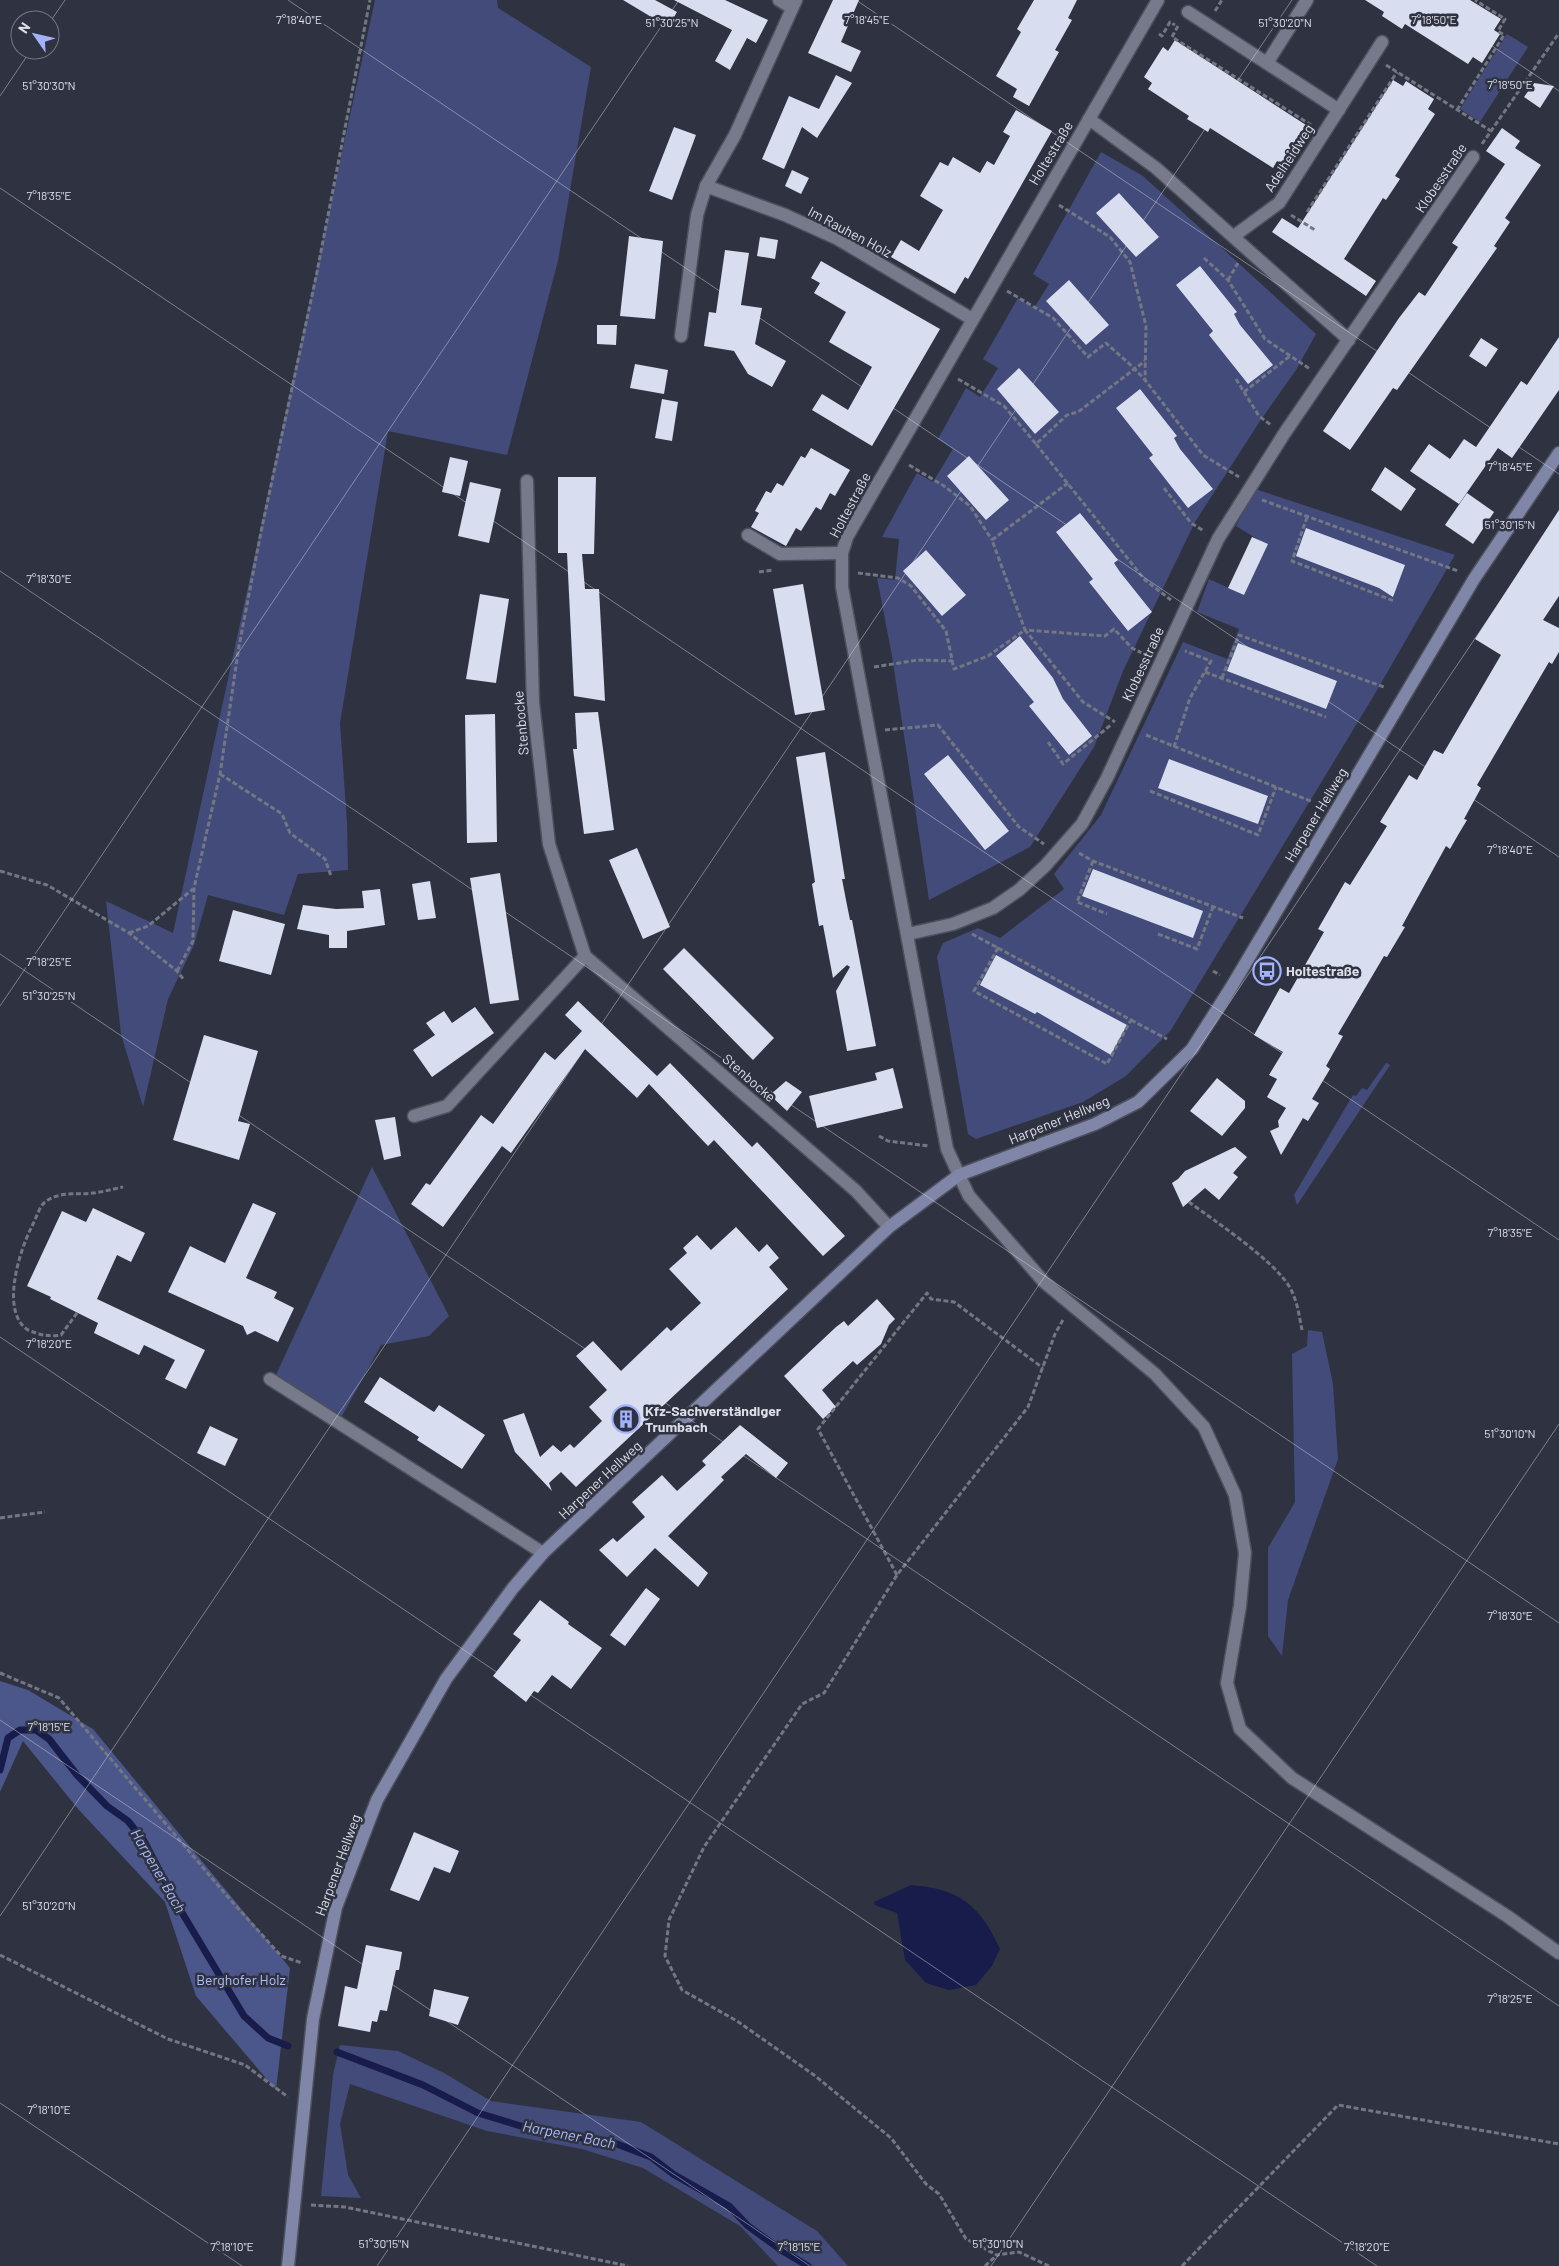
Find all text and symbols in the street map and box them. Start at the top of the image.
north arrow [10,10,60,60]
text: 7°18'40"E [276,12,322,26]
text: 7°18'45"E [844,12,890,26]
text: 7°18'50"E [1411,12,1457,26]
text: 51°30'25"N [645,15,699,29]
text: 51°30'20"N [1258,15,1312,29]
text: N [14,19,33,36]
text: 7°18'50"E [1487,77,1533,91]
text: 51°30'30"N [22,78,76,92]
street label: Holtestraße [1025,118,1076,188]
street label: Adelheidweg [1260,121,1317,195]
street label: Klobesstraße [1411,140,1470,216]
text: 7°18'35"E [26,188,72,202]
street label: Im Rauhen Holz [805,202,895,261]
text: 7°18'45"E [1487,459,1533,473]
street label: Holtestraße [825,469,874,540]
text: 51°30'15"N [1485,517,1535,531]
text: 7°18'30"E [26,571,72,585]
street label: Klobesstraße [1118,624,1167,704]
street label: Stenbocke [509,690,532,756]
street label: Harpener Hellweg [1281,764,1350,865]
text: 7°18'40"E [1487,842,1533,856]
text: 7°18'25"E [26,954,72,968]
bus stop icon: Holtestraße [1252,956,1282,986]
place label: Holtestraße [1286,962,1360,979]
text: 51°30'25"N [22,988,76,1002]
street label: Stenbocke [719,1050,779,1105]
street label: Harpener Hellweg [1006,1092,1112,1147]
text: 7°18'35"E [1487,1225,1533,1239]
text: 7°18'20"E [26,1336,72,1350]
place label: Kfz-Sachverständiger Trumbach [645,1402,782,1435]
building icon: Kfz-Sachverständiger Trumbach [611,1404,641,1434]
text: 51°30'10"N [1484,1426,1536,1440]
street label: Harpener Hellweg [555,1437,645,1522]
text: 7°18'30"E [1487,1608,1533,1622]
text: 7°18'15"E [27,1719,71,1733]
street label: Harpener Hellweg [311,1812,364,1918]
water label: Harpener Bach [127,1825,190,1916]
text: 51°30'20"N [22,1898,76,1912]
park label: Berghofer Holz [196,1971,286,1988]
text: 7°18'25"E [1487,1991,1533,2005]
text: 7°18'10"E [27,2102,71,2116]
water label: Harpener Bach [521,2116,617,2152]
text: 51°30'15"N [359,2236,409,2250]
text: 51°30'10"N [972,2236,1024,2250]
text: 7°18'10"E [210,2239,254,2253]
text: 7°18'15"E [777,2239,821,2253]
text: 7°18'20"E [1344,2239,1390,2253]

